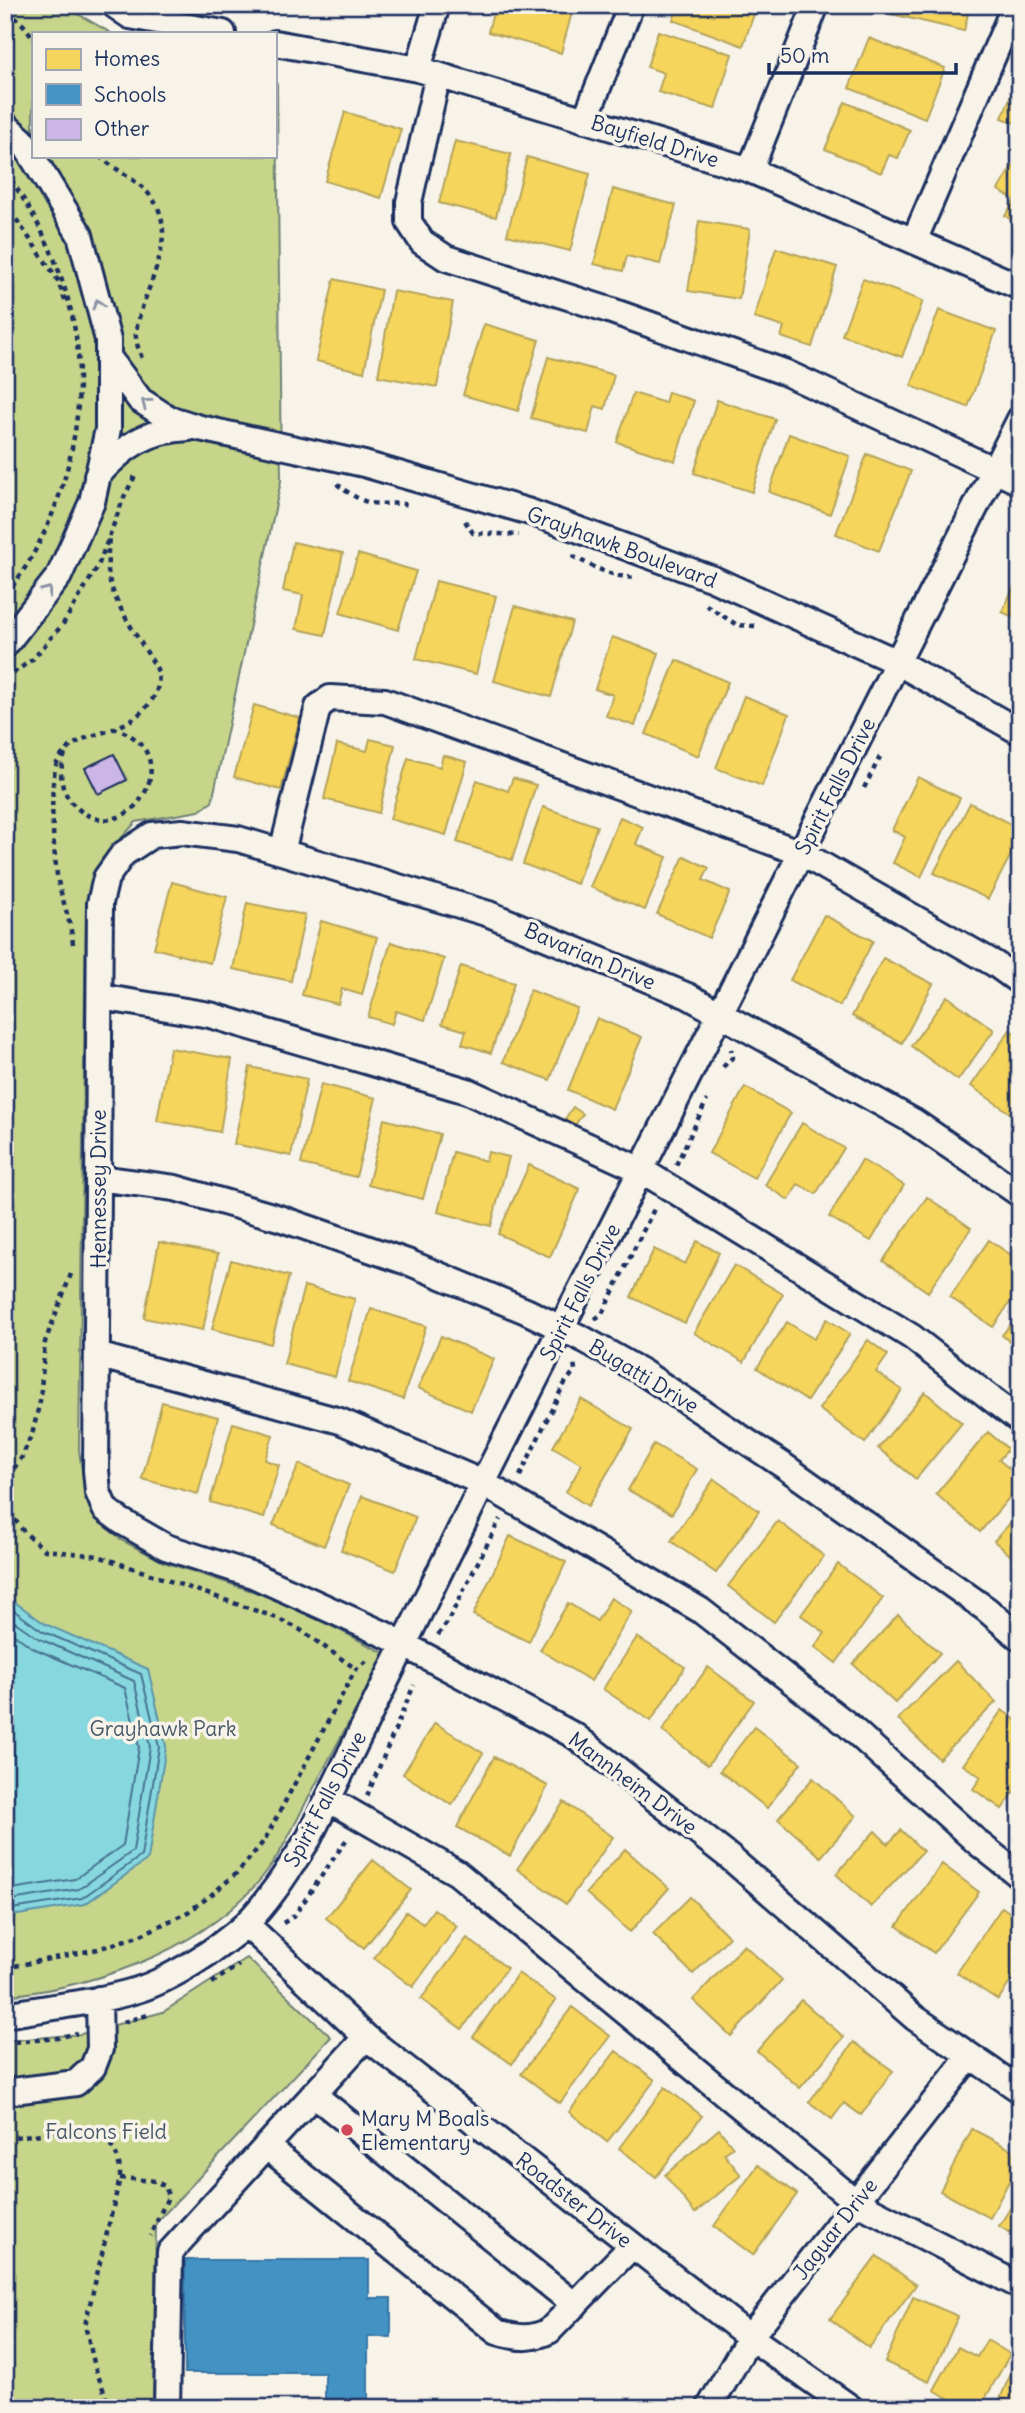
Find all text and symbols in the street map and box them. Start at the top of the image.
legend [32,32,276,158]
scale bar [769,32,957,76]
text: 50 m [780,42,829,69]
text: Homes [94,45,160,72]
text: Schools [94,81,166,108]
street label: Bayfield Drive [588,109,722,173]
text: Other [94,115,150,142]
one-way arrow [92,298,106,310]
one-way arrow [142,398,154,411]
street label: Grayhawk Boulevard [523,500,721,594]
one-way arrow [38,586,51,599]
street label: Spirit Falls Drive [789,713,881,859]
street label: Bavarian Drive [520,916,660,996]
street label: Hennessey Drive [85,1110,112,1268]
street label: Spirit Falls Drive [534,1219,626,1365]
street label: Bugatti Drive [584,1333,704,1419]
park label: Grayhawk Park [89,1715,237,1742]
street label: Spirit Falls Drive [278,1726,372,1872]
street label: Mannheim Drive [563,1726,703,1840]
place label: Mary M Boals Elementary [361,2105,489,2156]
park label: Falcons Field [45,2118,167,2145]
marker: Mary M Boals Elementary [339,2122,355,2138]
street label: Roadster Drive [510,2146,638,2254]
street label: Jaguar Drive [787,2173,883,2285]

